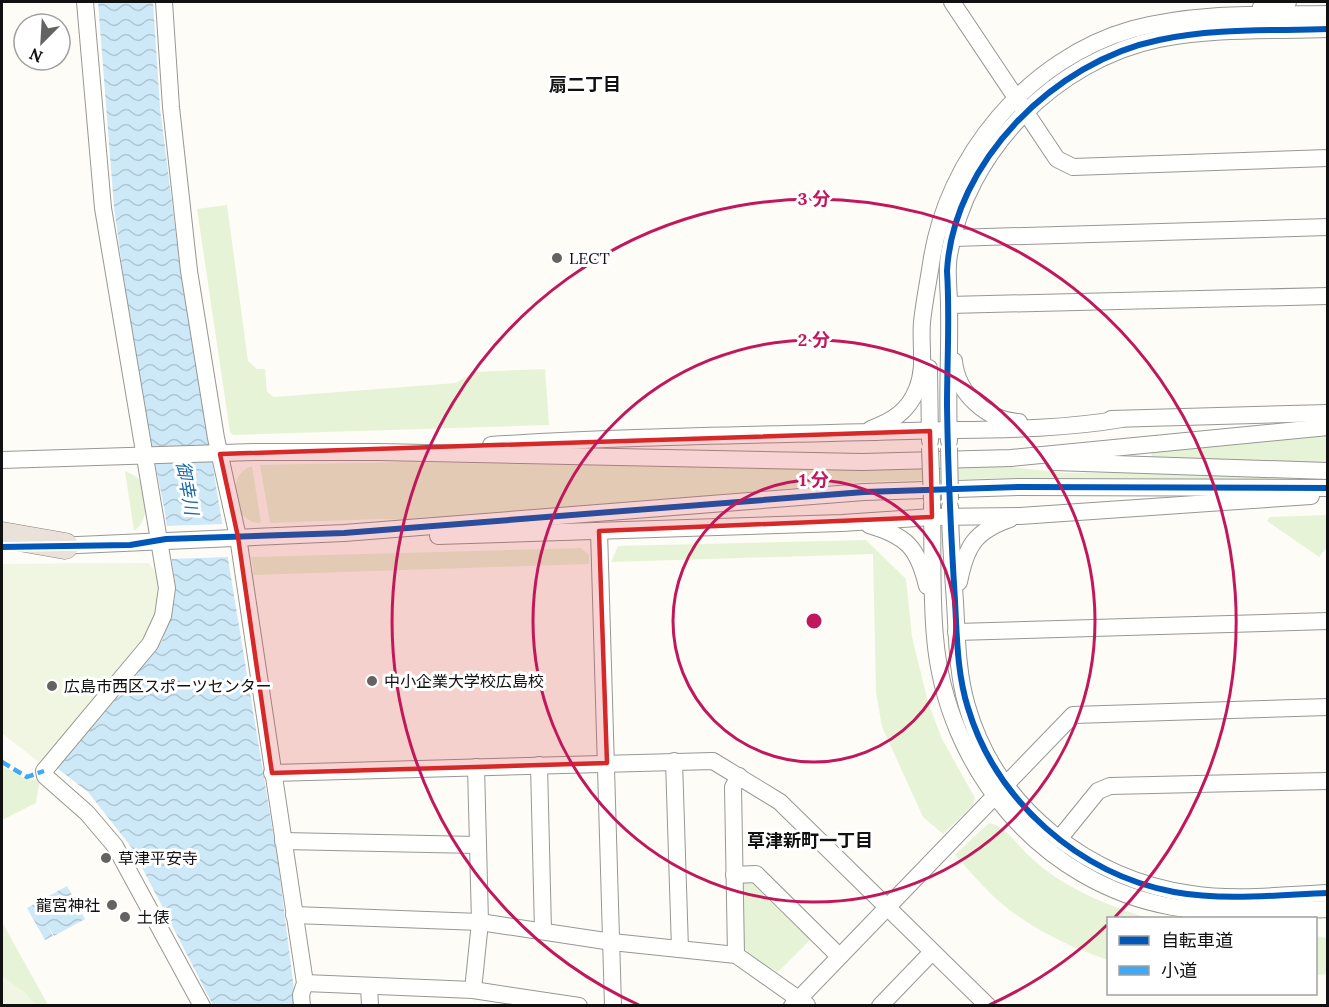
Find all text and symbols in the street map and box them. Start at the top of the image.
north arrow [12,12,72,72]
text: N [26,44,46,67]
district label: 扇二丁目 [549,73,621,96]
text: 3 分 [798,187,830,210]
place label: LECT [569,248,610,268]
marker: LECT [550,251,564,265]
text: 2 分 [798,328,830,351]
water label: 御幸川 [171,459,204,518]
text: 1 分 [799,468,829,491]
centre of rings [804,611,824,631]
place label: 中小企業大学校広島校 [384,671,544,691]
marker: 中小企業大学校広島校 [365,674,379,688]
place label: 広島市西区スポーツセンター [64,676,272,696]
marker: 広島市西区スポーツセンター [45,679,59,693]
district label: 草津新町一丁目 [747,829,873,852]
place label: 草津平安寺 [118,848,198,868]
marker: 草津平安寺 [99,851,113,865]
place label: 龍宮神社 [36,895,100,915]
marker: 龍宮神社 [105,898,119,912]
place label: 土俵 [137,907,169,927]
marker: 土俵 [118,910,132,924]
legend [1107,917,1317,995]
text: 自転車道 [1161,929,1233,952]
text: 小道 [1161,959,1197,982]

